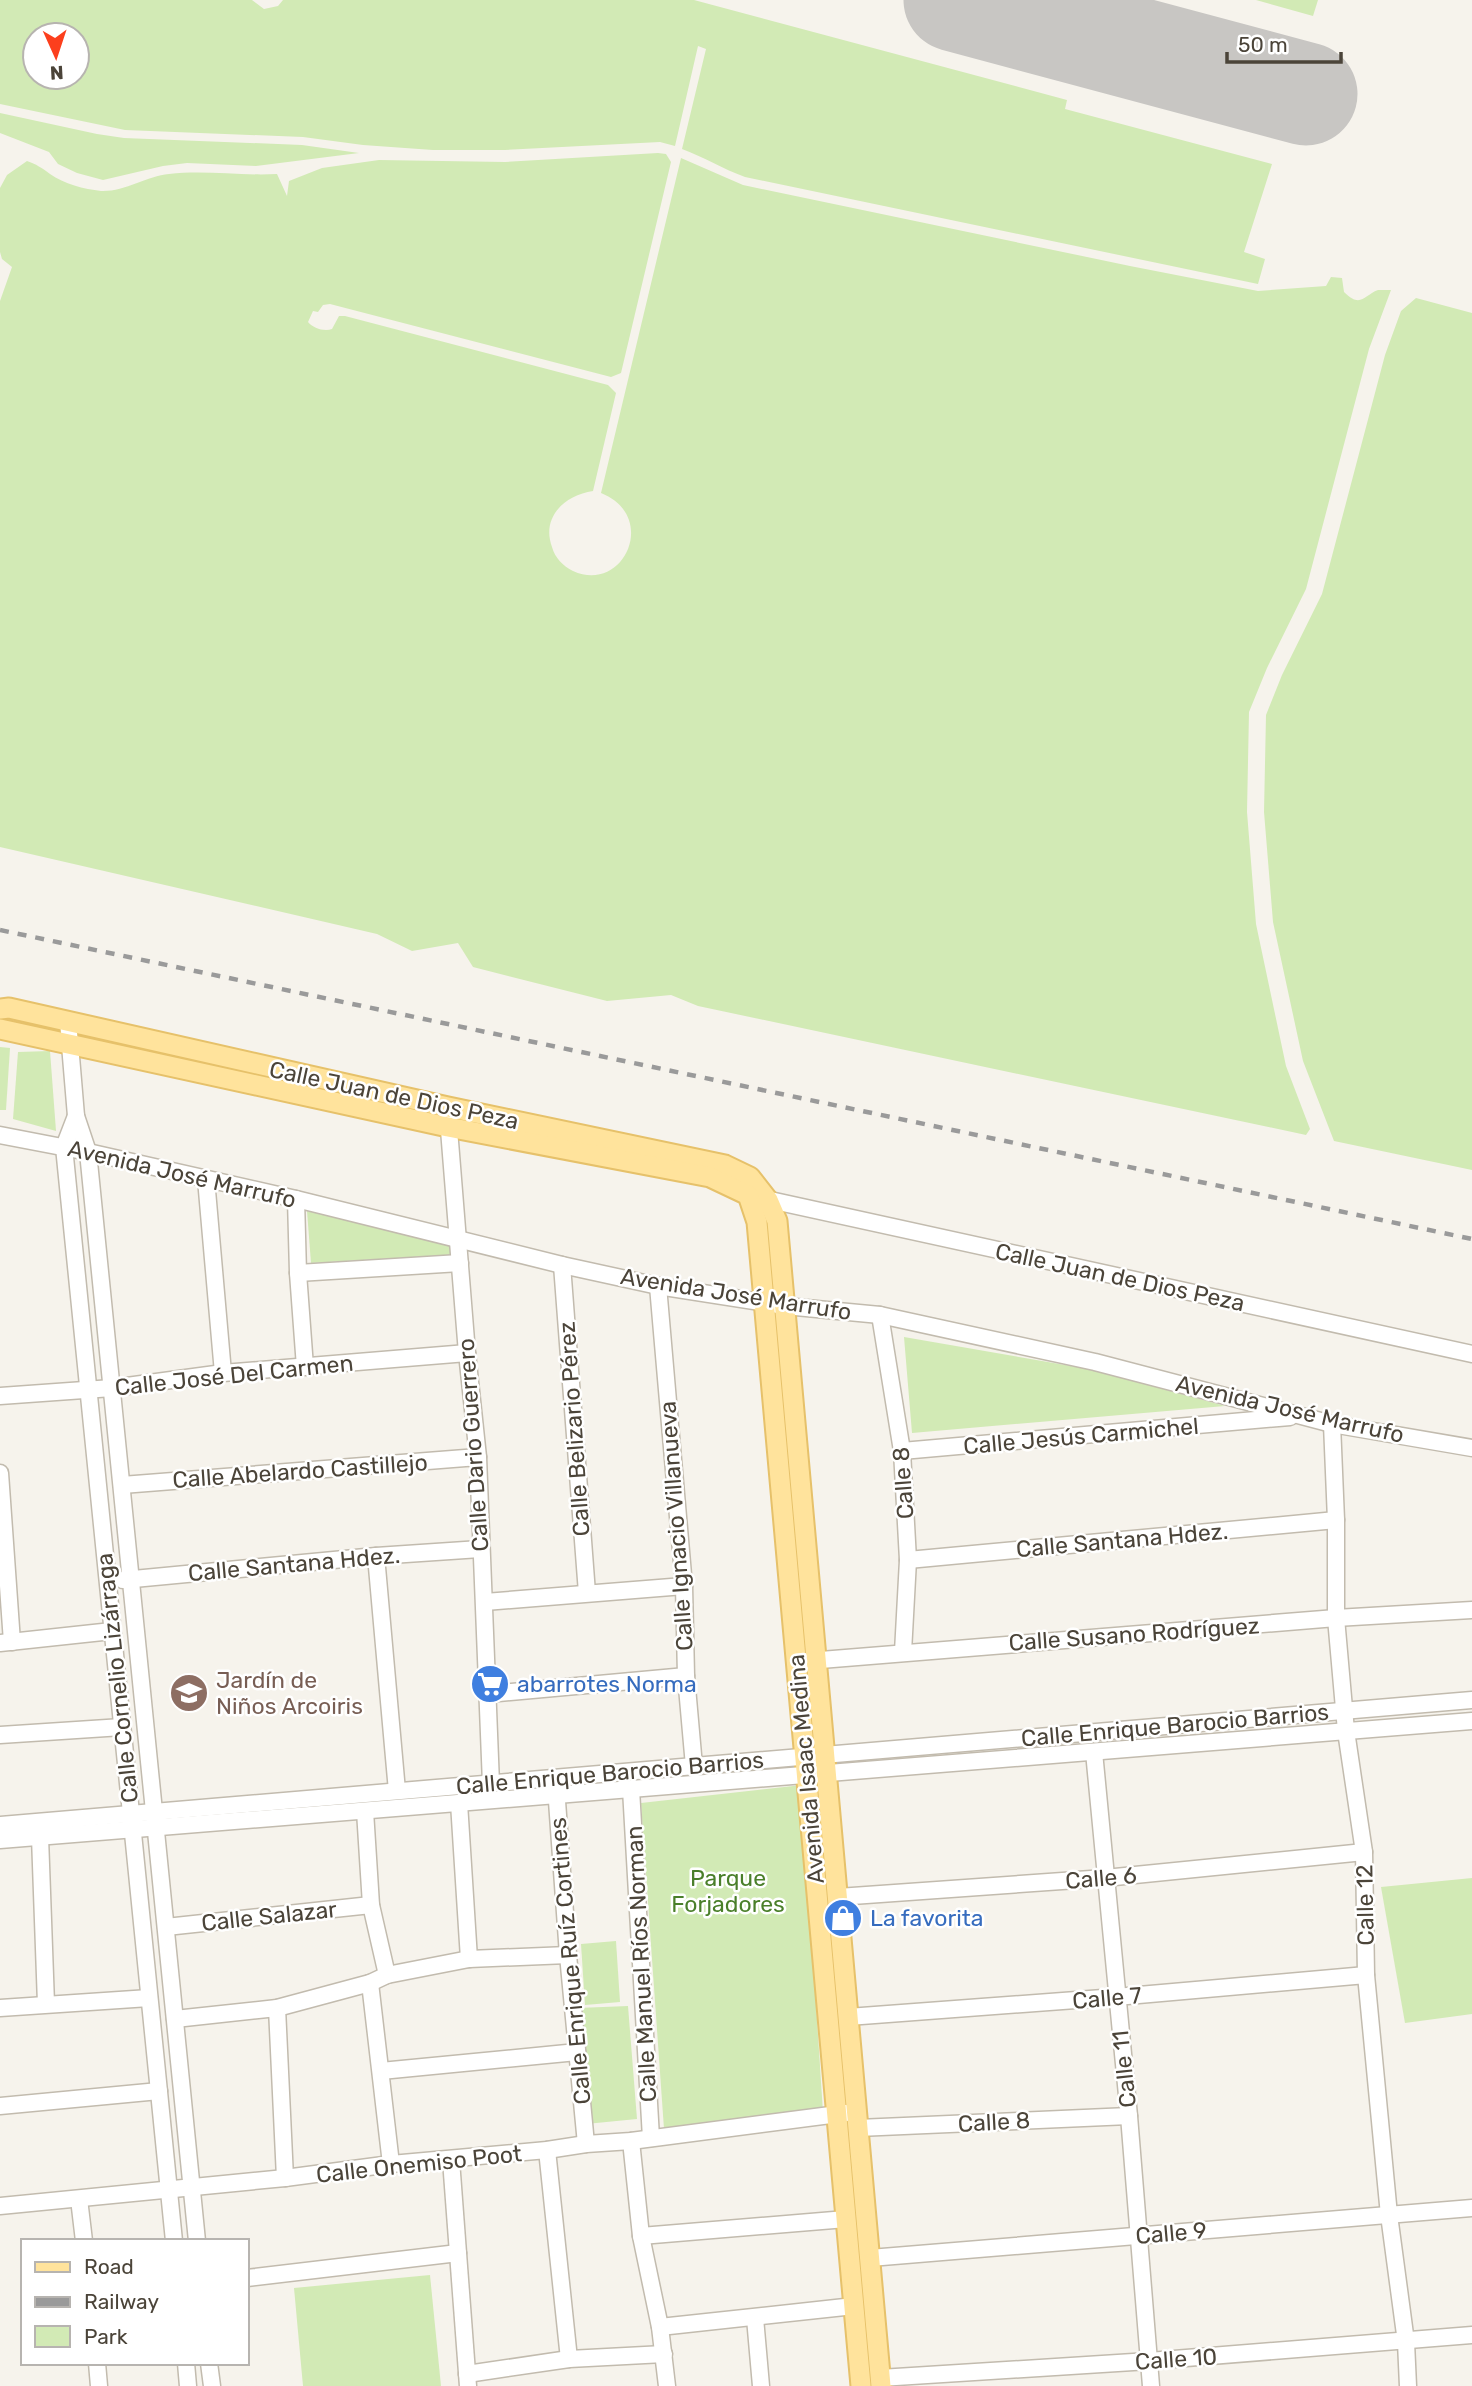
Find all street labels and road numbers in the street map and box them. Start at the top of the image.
street label: Calle Juan de Dios Peza [267,1055,521,1135]
street label: Avenida José Marrufo [65,1134,299,1214]
street label: Calle Juan de Dios Peza [993,1237,1247,1317]
street label: Avenida José Marrufo [618,1262,854,1326]
street label: Calle Belizario Pérez [553,1321,595,1537]
street label: Calle Dario Guerrero [452,1337,494,1553]
street label: Calle José Del Carmen [113,1349,355,1401]
street label: Avenida José Marrufo [1173,1369,1407,1449]
street label: Calle Ignacio Villanueva [653,1400,699,1652]
street label: Calle Jesús Carmichel [962,1412,1200,1460]
street label: Calle 8 [887,1446,919,1520]
street label: Calle Abelardo Castillejo [171,1448,429,1494]
street label: Calle Santana Hdez. [1015,1517,1229,1563]
street label: Calle Santana Hdez. [187,1541,401,1587]
street label: Calle Cornelio Lizárraga [90,1552,144,1804]
street label: Calle Susano Rodríguez [1008,1611,1260,1657]
street label: Avenida Isaac Medina [782,1653,830,1885]
street label: Calle Enrique Barocio Barrios [1020,1698,1330,1752]
street label: Calle Enrique Barocio Barrios [455,1746,765,1800]
street label: Calle Enrique Ruíz Cortines [543,1816,597,2106]
street label: Calle Manuel Ríos Norman [620,1825,662,2103]
street label: Calle 6 [1064,1861,1138,1895]
street label: Calle 12 [1350,1864,1380,1946]
street label: Calle Salazar [200,1895,338,1937]
street label: Calle 7 [1071,1981,1143,2015]
street label: Calle 11 [1106,2029,1142,2109]
street label: Calle 8 [957,2106,1031,2138]
street label: Calle Onemiso Poot [315,2139,523,2189]
street label: Calle 9 [1134,2216,1208,2250]
street label: Calle 10 [1134,2342,1218,2376]

